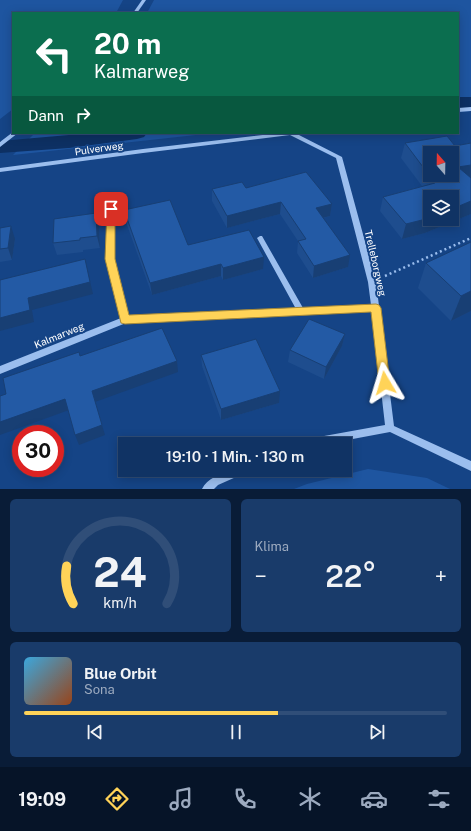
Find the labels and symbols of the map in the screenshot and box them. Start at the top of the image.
street label: Pulverweg [74,139,124,157]
north arrow [423,146,459,182]
pin [94,192,128,226]
street label: Trelleborgweg [363,229,389,297]
street label: Kalmarweg [32,320,86,350]
position arrow [364,362,406,404]
speed limit sign: 30 [12,425,64,477]

